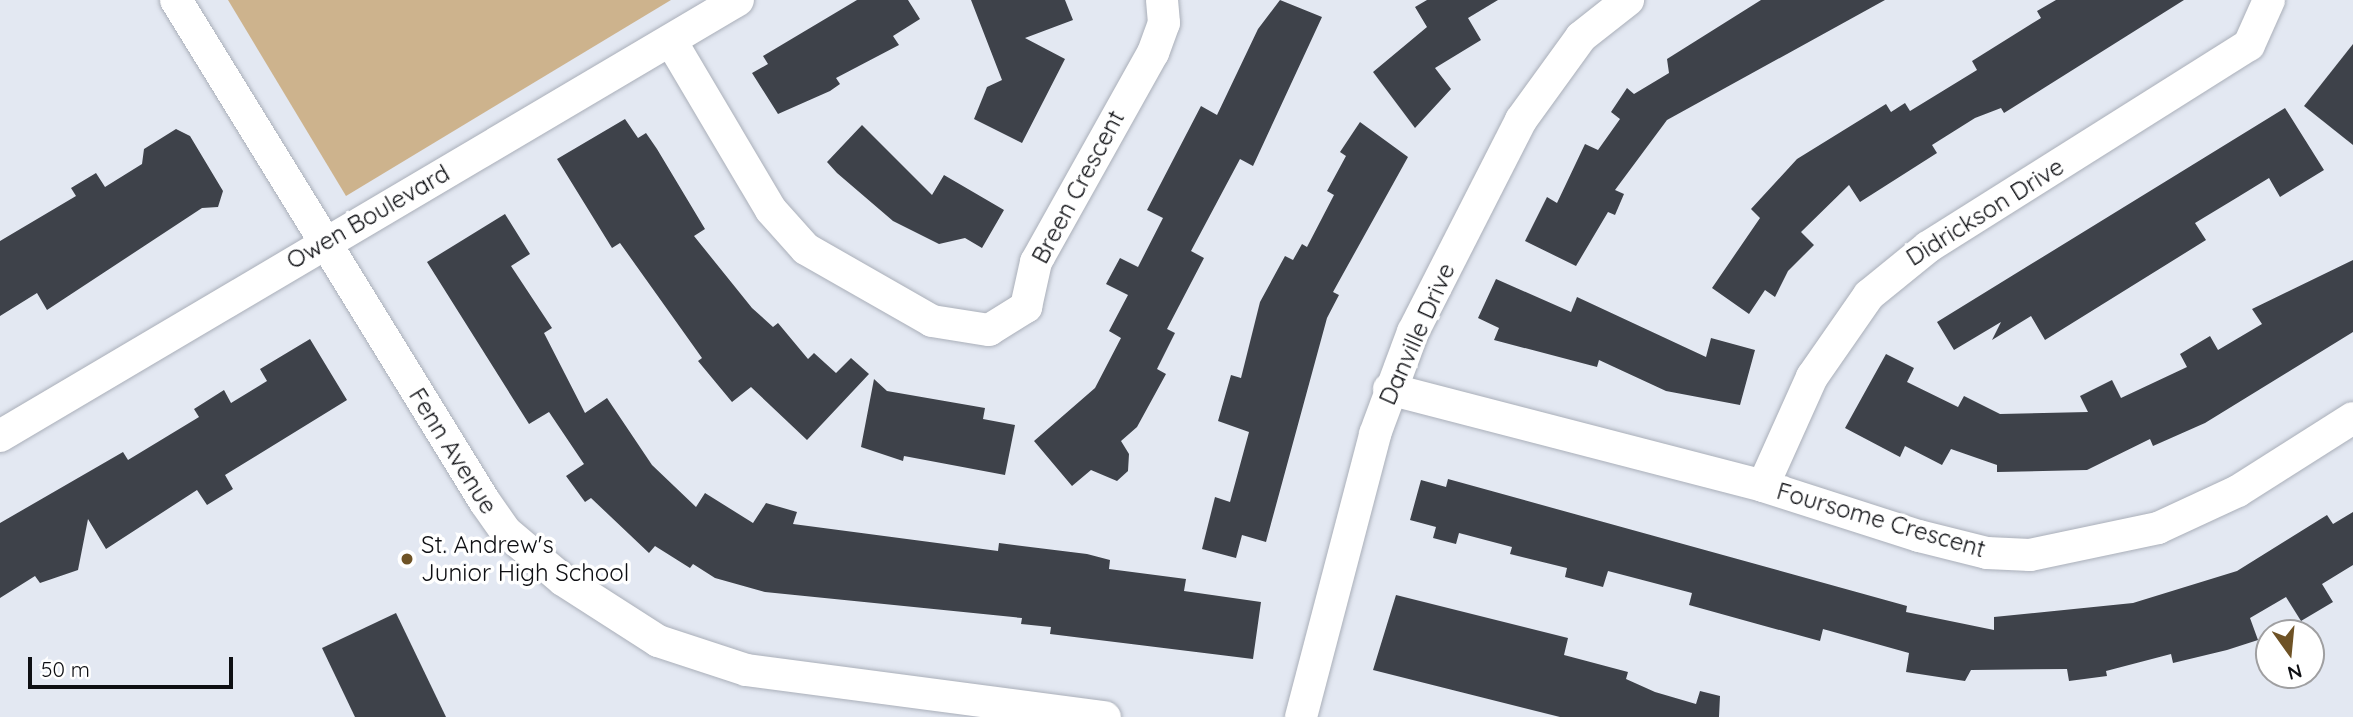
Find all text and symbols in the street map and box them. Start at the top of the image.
street label: Breen Crescent [1026,106,1130,268]
street label: Didrickson Drive [1901,152,2069,272]
street label: Owen Boulevard [281,159,455,275]
street label: Danville Drive [1373,259,1461,409]
street label: Fenn Avenue [403,383,503,519]
street label: Foursome Crescent [1773,476,1989,564]
place label: St. Andrew's Junior High School [421,531,629,587]
marker: St. Andrew's Junior High School [399,551,415,567]
north arrow [2255,619,2325,689]
scale bar [32,644,236,688]
text: 50 m [41,656,90,682]
text: N [2285,659,2305,686]

